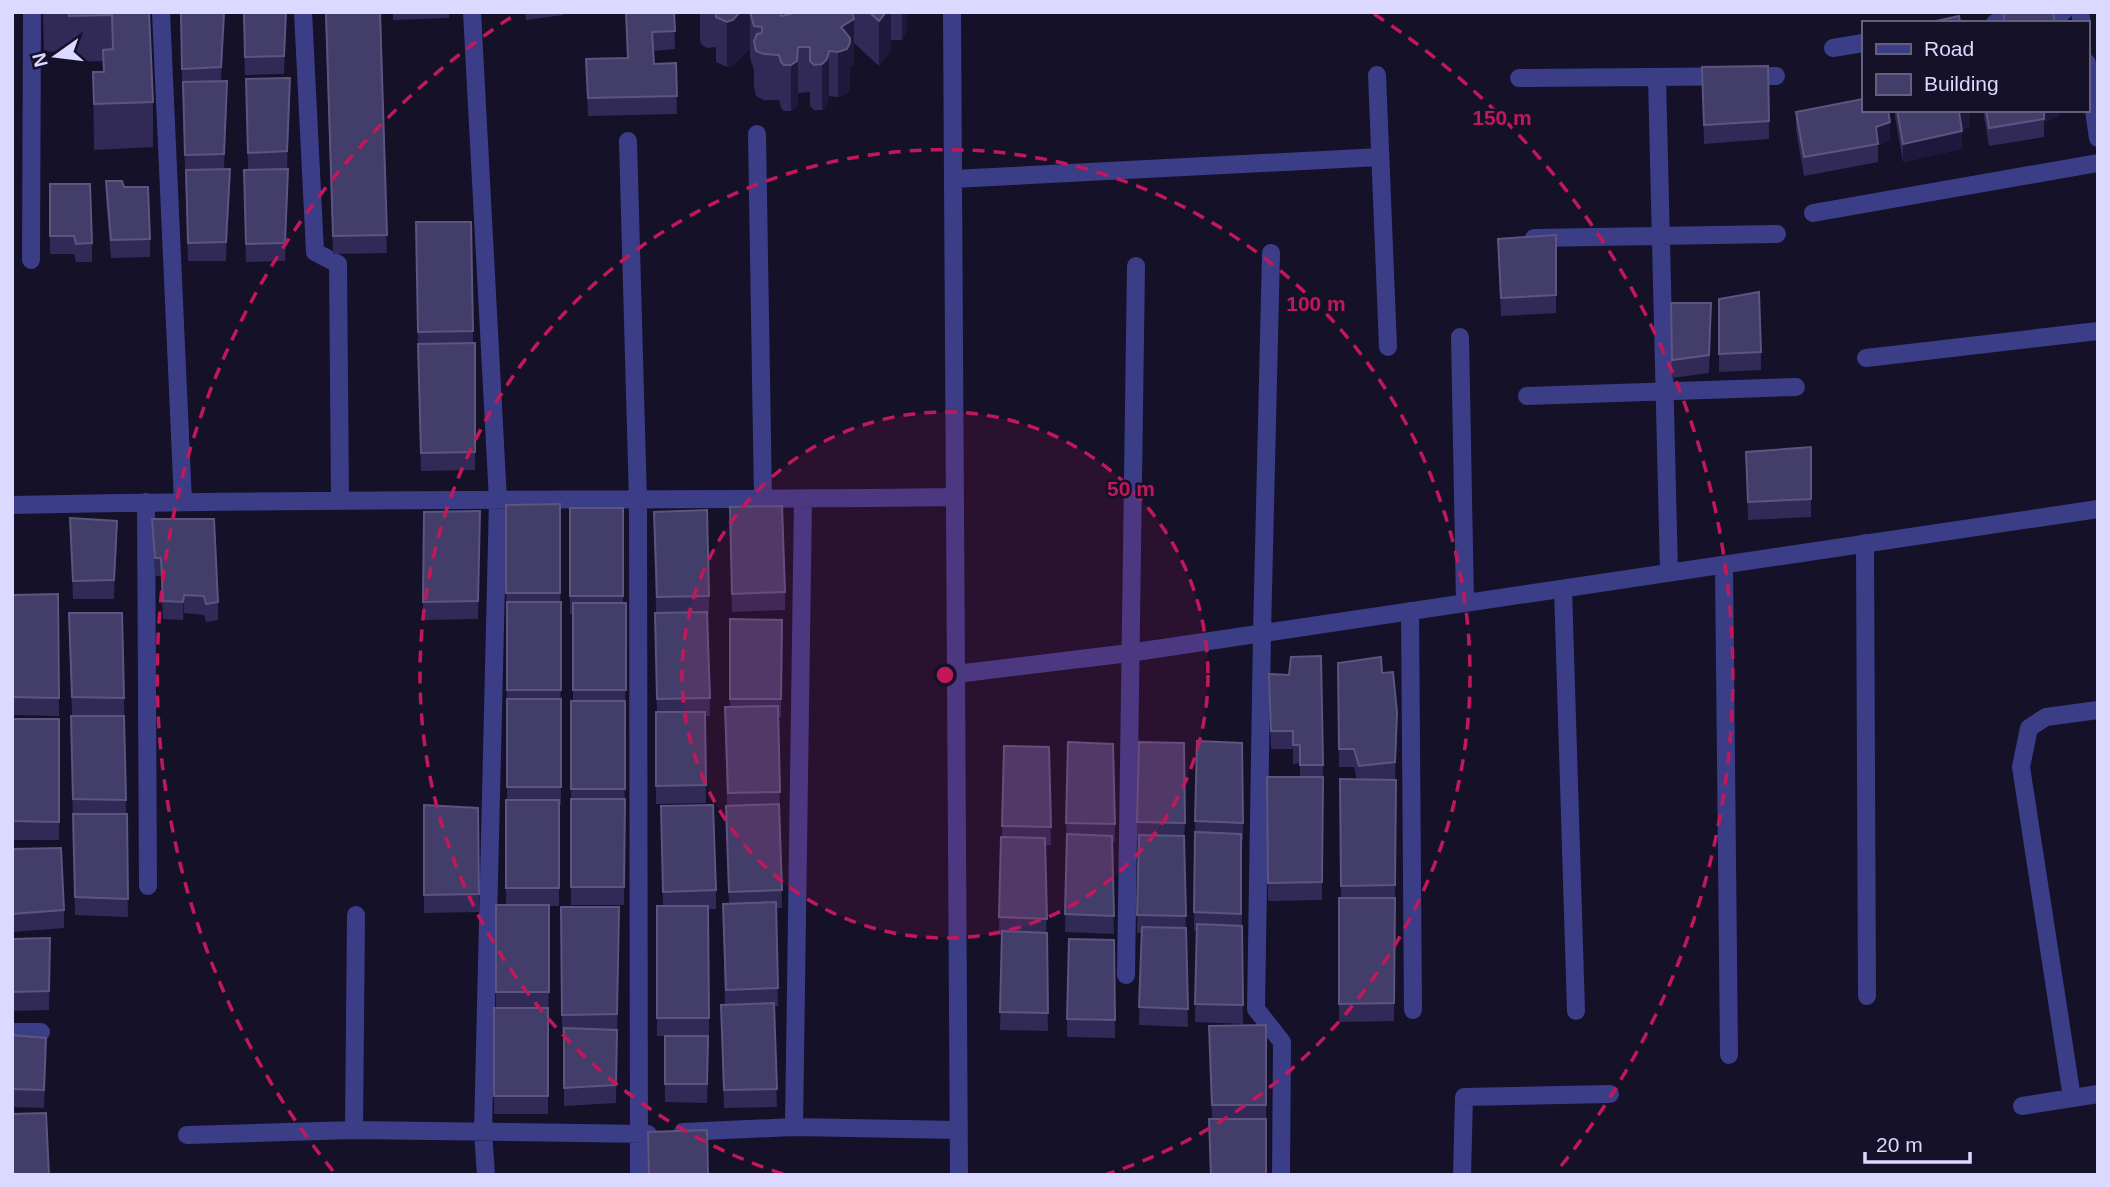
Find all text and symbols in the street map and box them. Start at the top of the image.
north arrow [21,21,91,91]
legend [1862,21,2089,112]
text: Road [1924,37,1974,60]
text: N [28,51,52,69]
text: Building [1924,72,1999,95]
text: 150 m [1472,106,1532,129]
text: 100 m [1286,292,1346,315]
text: 50 m [1107,477,1155,500]
centre of rings [933,663,957,687]
scale bar [1865,1120,1970,1164]
text: 20 m [1876,1133,1923,1156]

